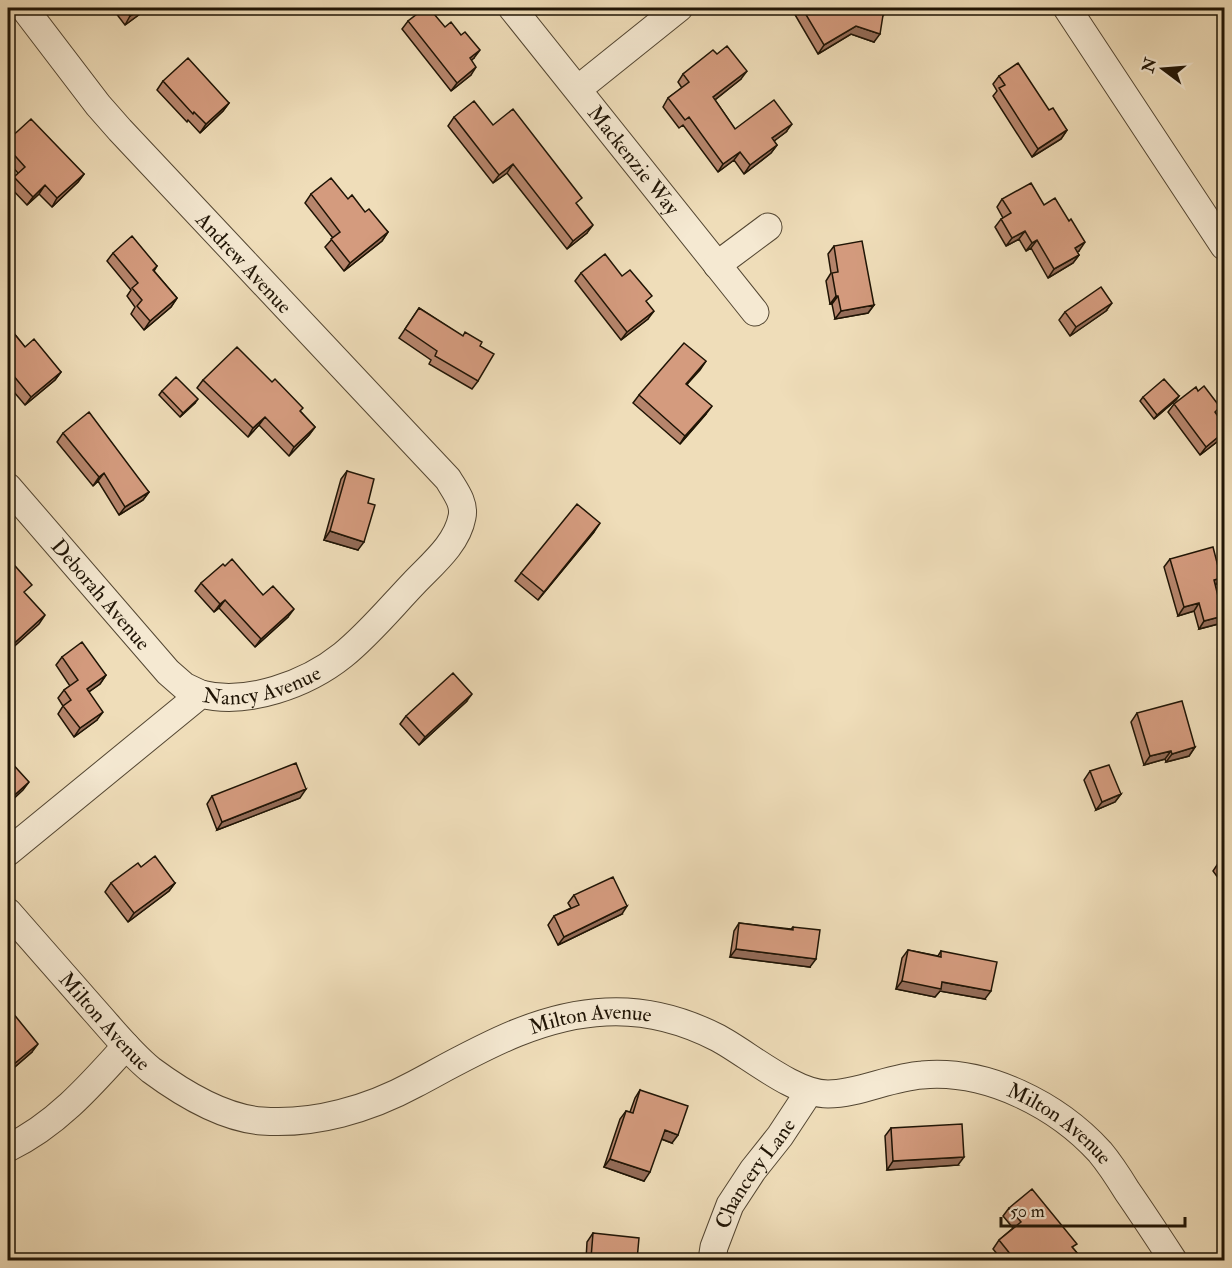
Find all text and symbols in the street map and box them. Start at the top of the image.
north arrow [1133,39,1193,99]
text: N [1138,55,1161,76]
street label: Mackenzie Way [581,100,686,222]
street label: Andrew Avenue [189,206,298,320]
street label: Deborah Avenue [45,533,156,656]
street label: Nancy Avenue [201,660,326,711]
street label: Milton Avenue [53,966,156,1077]
street label: Milton Avenue [525,999,654,1041]
street label: Milton Avenue [1003,1077,1118,1170]
street label: Chancery Lane [709,1113,802,1233]
scale bar [1001,1190,1186,1228]
text: 50 m [1010,1200,1045,1223]

